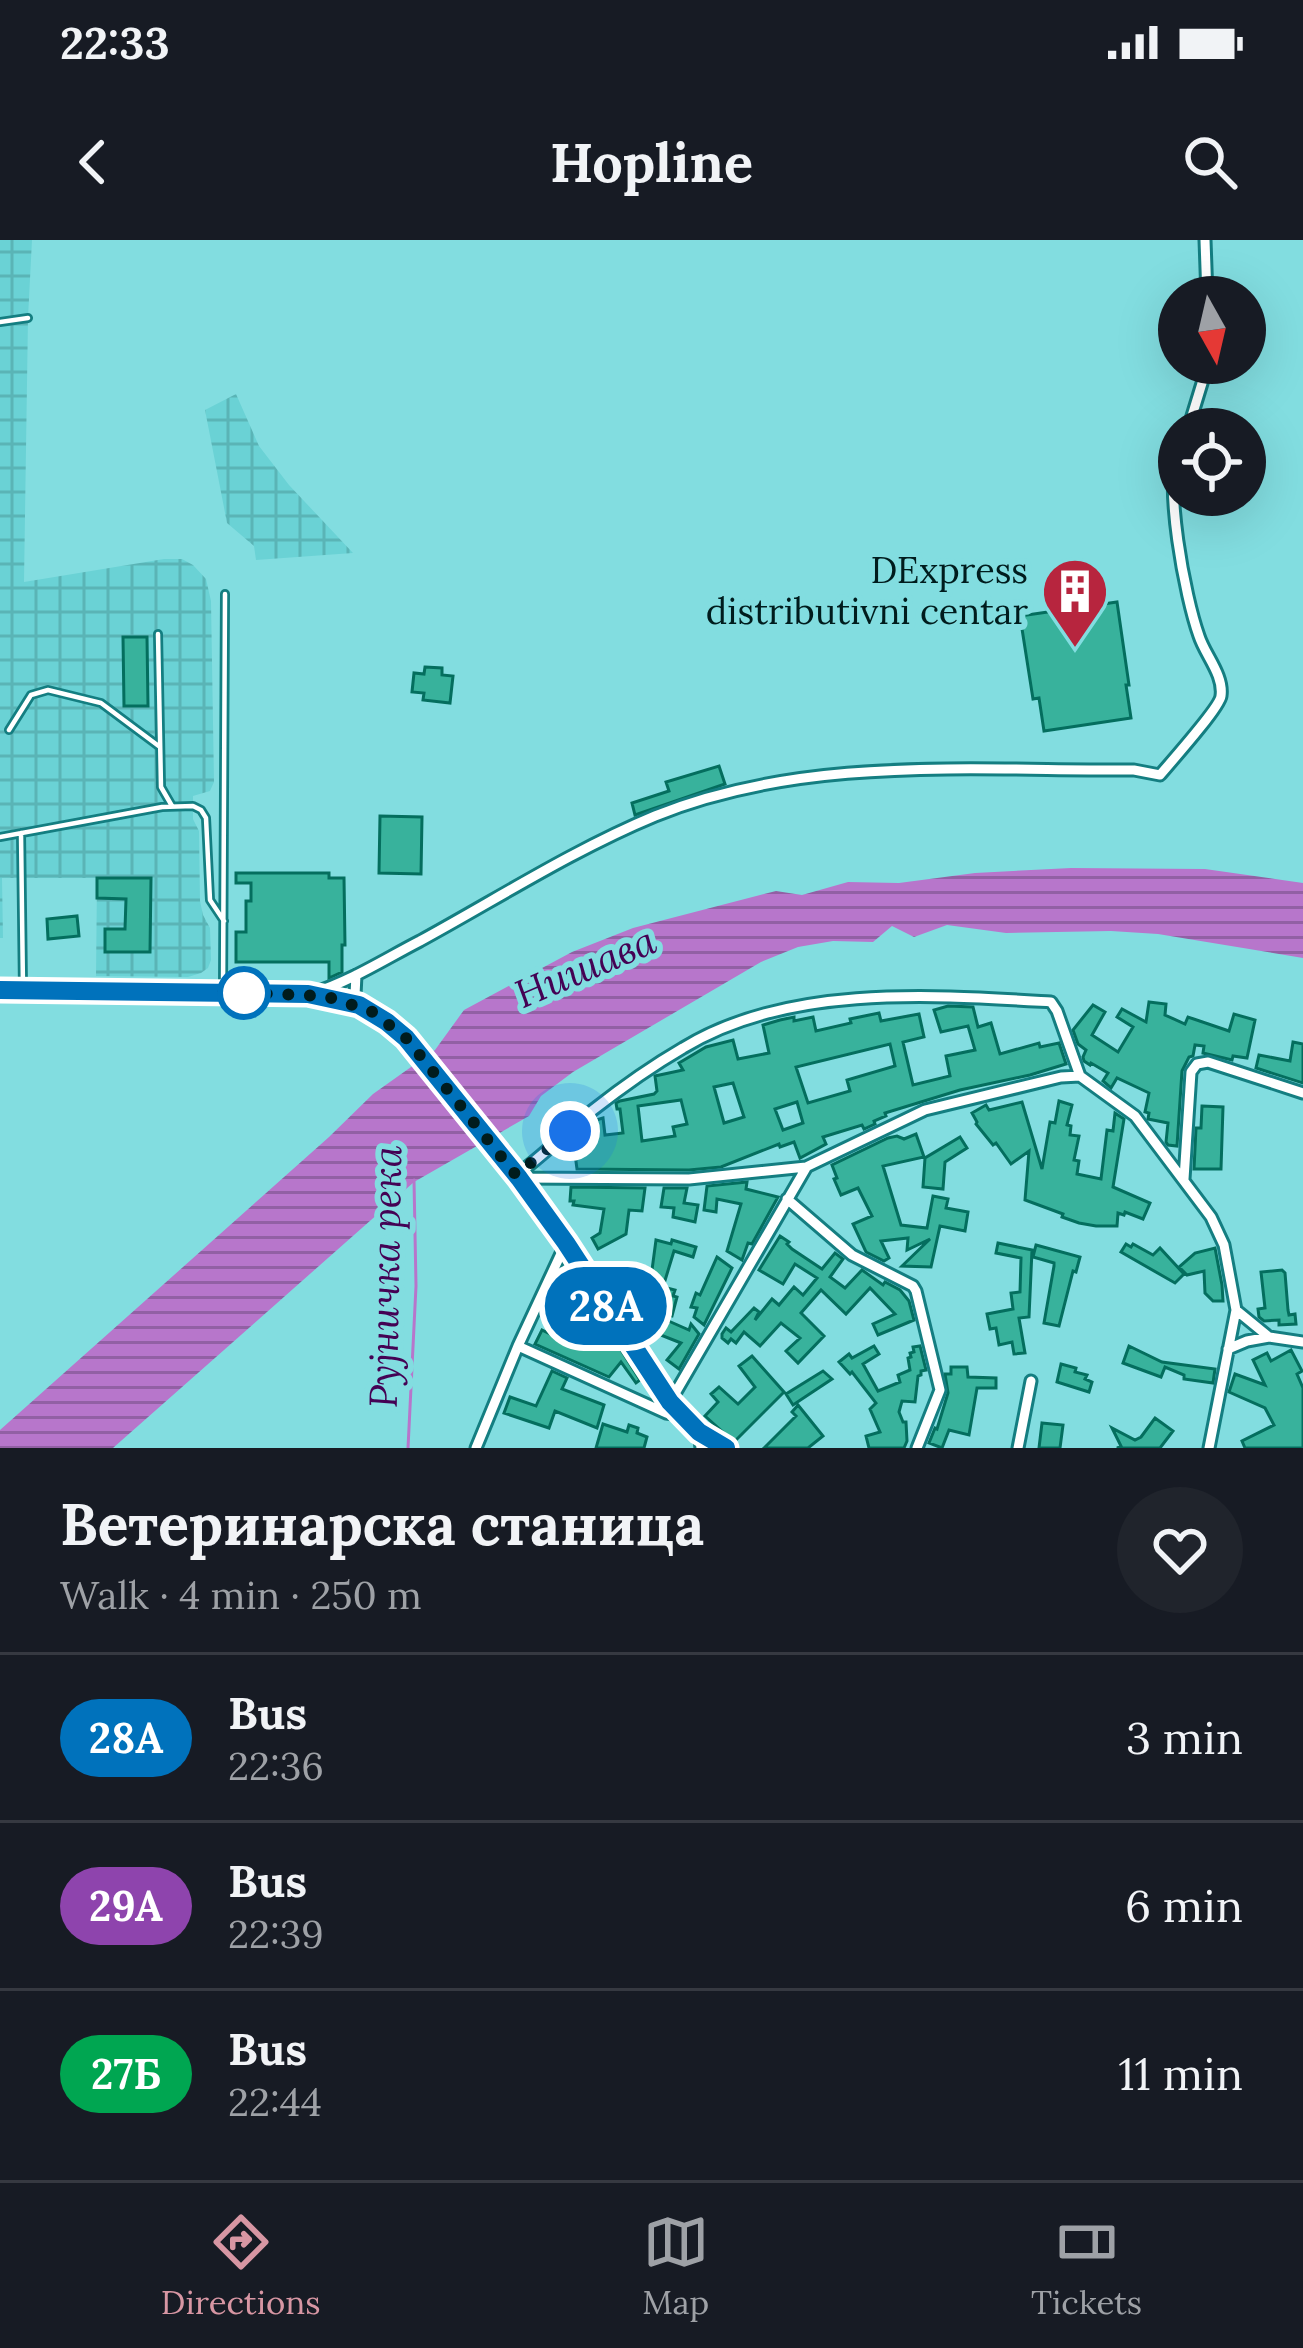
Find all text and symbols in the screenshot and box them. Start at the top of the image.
text: 22:33 [60,14,170,71]
text: Hopline [550,128,753,197]
icon: back [60,129,126,195]
icon: search [1177,129,1243,195]
north arrow [1158,276,1266,384]
map controls [1158,276,1266,516]
button: locate [1158,408,1266,516]
place label: DExpress distributivni centar [706,547,1028,634]
building icon: DExpress distributivni centar [1040,556,1110,650]
water label: Нишава [507,915,664,1019]
unlabelled marker [219,968,269,1018]
your location [540,1101,600,1161]
water label: Рујничка река [358,1145,412,1409]
line badge: 28А [537,1267,675,1345]
text: 28А [569,1279,643,1333]
button: heart [1117,1487,1243,1613]
text: Ветеринарска станица [60,1488,704,1561]
text: Walk · 4 min · 250 m [60,1570,422,1620]
text: Bus [228,1684,307,1741]
text: 3 min [1126,1709,1243,1766]
text: 28А [89,1711,163,1765]
text: 22:36 [228,1741,324,1791]
text: Bus [228,1852,307,1909]
text: 6 min [1125,1877,1243,1934]
text: 29А [89,1879,163,1933]
text: 22:39 [228,1909,324,1959]
text: Bus [228,2020,307,2077]
text: 11 min [1118,2045,1243,2102]
text: 27Б [91,2047,161,2101]
text: 22:44 [228,2077,322,2127]
tab: Directions [161,2209,321,2323]
tab: Map [642,2209,709,2323]
tab: Tickets [1031,2209,1142,2323]

